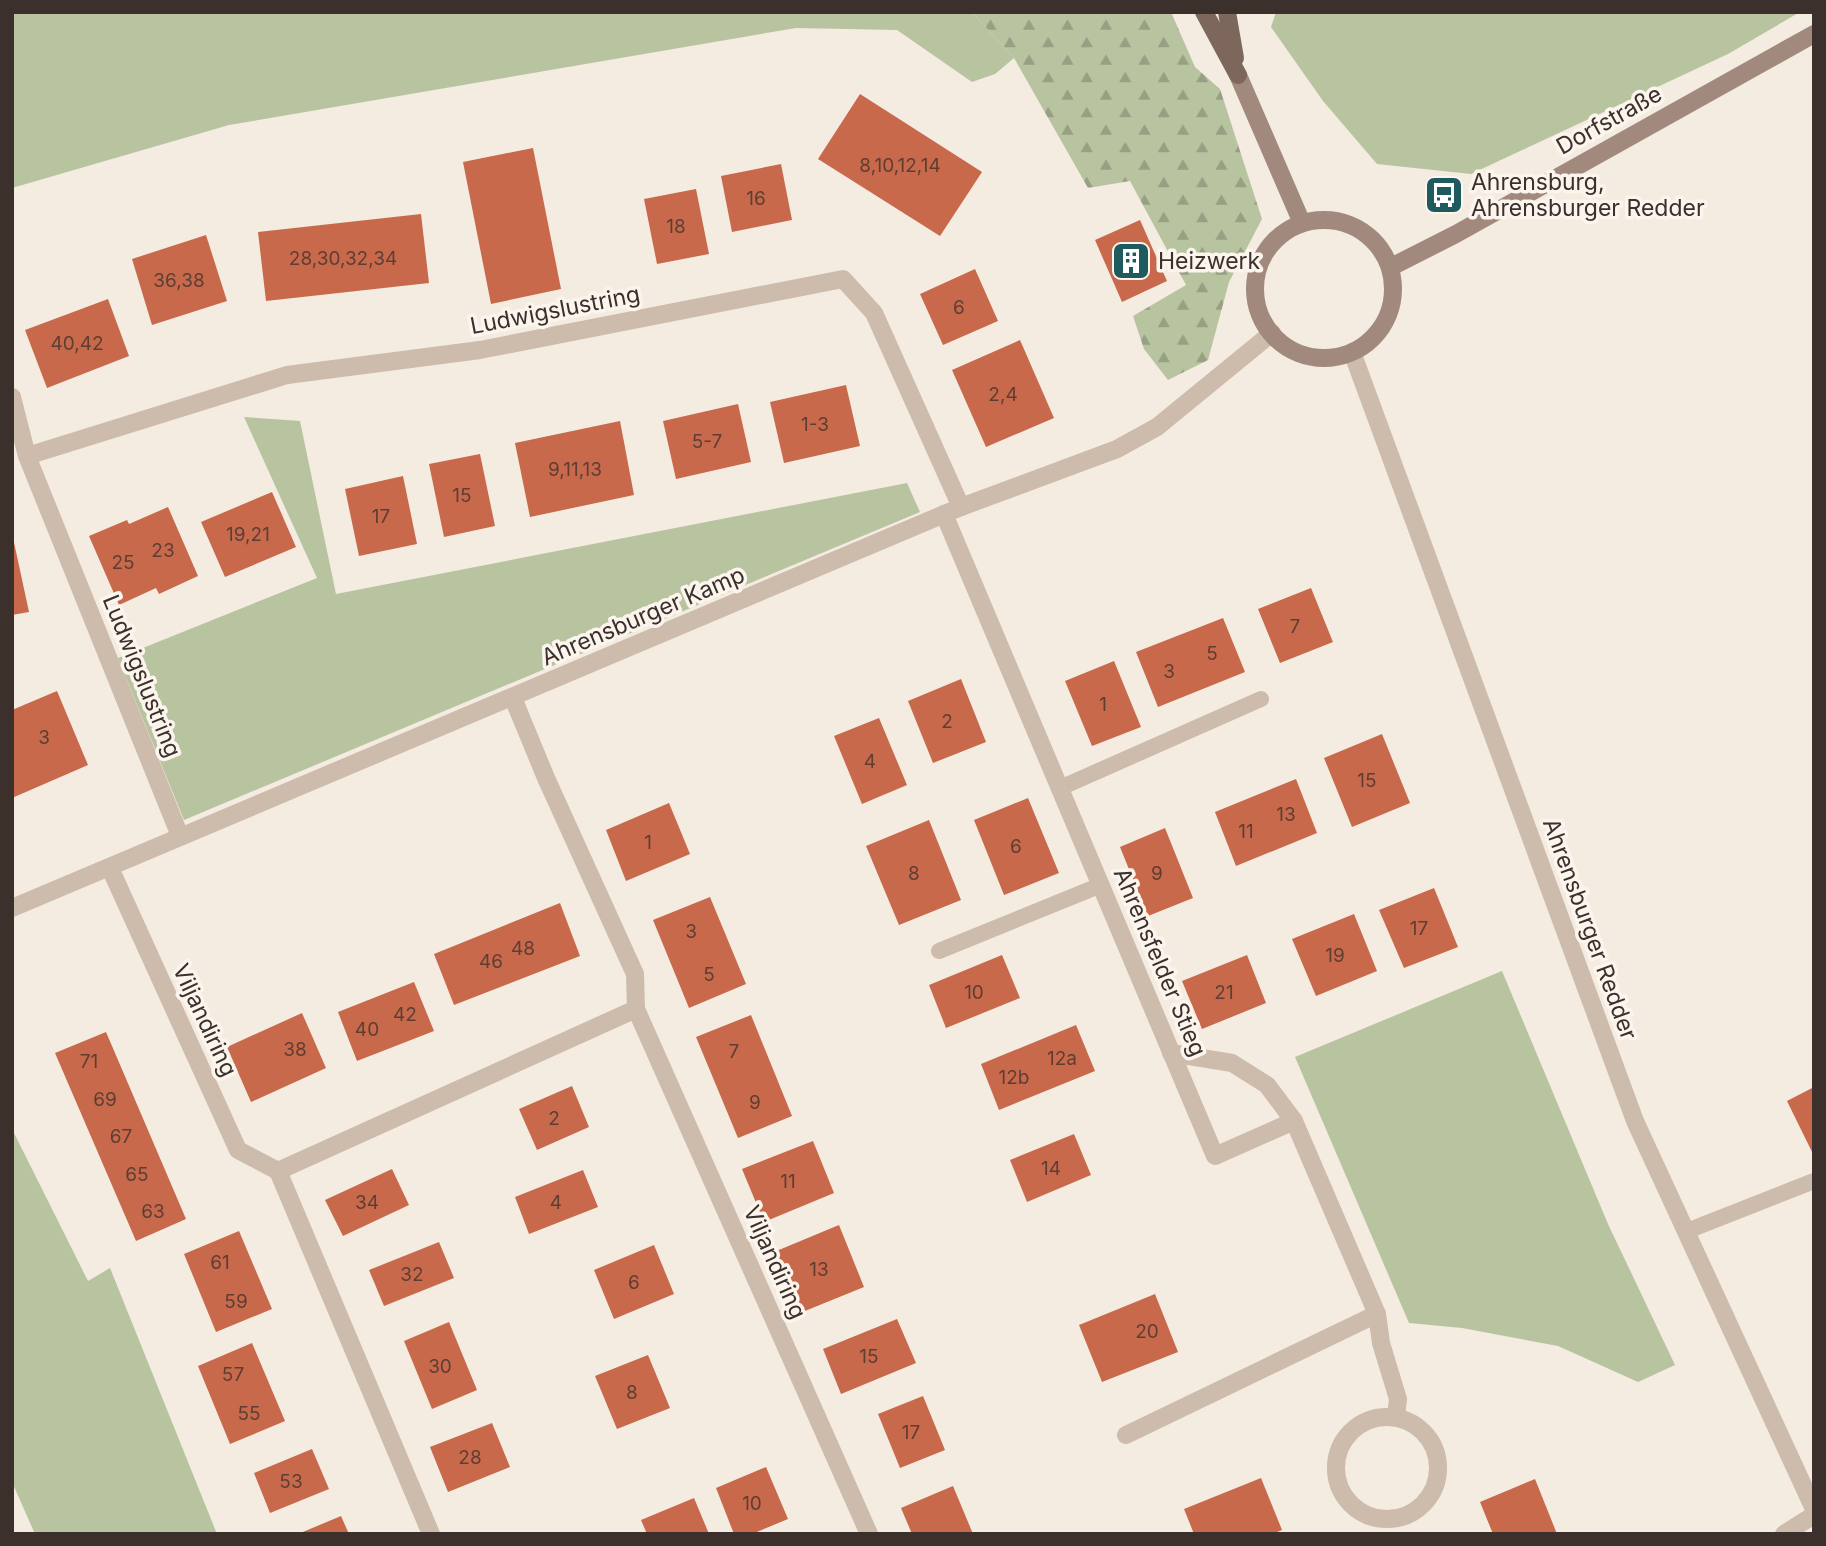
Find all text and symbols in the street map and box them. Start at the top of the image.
street label: Dorfstraße [1551,80,1667,160]
house number: 8,10,12,14 [859,154,941,177]
place label: Ahrensburg, Ahrensburger Redder [1471,168,1705,222]
bus stop icon: Ahrensburg, Ahrensburger Redder [1423,174,1465,216]
house number: 16 [746,187,766,210]
house number: 18 [666,215,686,238]
building icon: Heizwerk [1110,240,1152,282]
house number: 28,30,32,34 [289,247,397,270]
place label: Heizwerk [1158,247,1261,275]
house number: 36,38 [153,269,205,292]
street label: Ludwigslustring [468,280,642,340]
house number: 6 [953,296,965,319]
house number: 40,42 [50,332,104,355]
house number: 2,4 [988,383,1018,406]
house number: 1-3 [801,413,829,436]
house number: 5-7 [692,430,722,453]
house number: 9,11,13 [548,458,602,481]
house number: 15 [452,484,472,507]
house number: 17 [372,505,390,528]
house number: 19,21 [226,523,270,546]
house number: 23 [151,539,175,562]
house number: 25 [111,551,135,574]
street label: Ahrensburger Kamp [537,561,749,671]
street label: Ludwigslustring [97,591,187,761]
house number: 7 [1290,615,1300,638]
house number: 5 [1206,642,1218,665]
house number: 3 [1163,660,1175,683]
house number: 1 [1099,693,1107,716]
house number: 2 [941,710,953,733]
house number: 3 [38,726,50,749]
house number: 4 [864,750,876,773]
house number: 15 [1357,769,1377,792]
house number: 13 [1276,803,1296,826]
street label: Ahrensburger Redder [1537,814,1643,1044]
house number: 11 [1238,820,1254,843]
house number: 1 [644,831,652,854]
house number: 6 [1010,835,1022,858]
house number: 8 [908,862,920,885]
house number: 9 [1151,862,1163,885]
street label: Ahrensfelder Stieg [1108,864,1212,1060]
house number: 17 [1410,917,1428,940]
house number: 3 [685,920,697,943]
house number: 48 [511,937,535,960]
house number: 19 [1325,944,1345,967]
house number: 46 [479,950,503,973]
street label: Viljandiring [167,959,243,1081]
house number: 5 [703,963,715,986]
house number: 10 [964,981,984,1004]
house number: 21 [1214,981,1234,1004]
house number: 42 [393,1003,417,1026]
house number: 40 [355,1018,379,1041]
house number: 38 [283,1038,307,1061]
house number: 7 [729,1040,739,1063]
house number: 12a [1047,1047,1077,1070]
house number: 71 [80,1050,98,1073]
house number: 12b [999,1066,1029,1089]
house number: 69 [93,1088,117,1111]
house number: 9 [749,1091,761,1114]
house number: 2 [548,1107,560,1130]
house number: 67 [110,1125,132,1148]
house number: 14 [1041,1157,1061,1180]
house number: 65 [125,1163,149,1186]
house number: 11 [780,1170,796,1193]
house number: 34 [355,1191,379,1214]
house number: 4 [550,1191,562,1214]
house number: 63 [141,1200,165,1223]
street label: Viljandiring [738,1201,812,1323]
house number: 61 [210,1251,230,1274]
house number: 13 [809,1258,829,1281]
house number: 32 [400,1263,424,1286]
house number: 6 [628,1271,640,1294]
house number: 59 [224,1290,248,1313]
house number: 20 [1135,1320,1159,1343]
house number: 15 [859,1345,879,1368]
house number: 30 [428,1355,452,1378]
house number: 57 [222,1363,244,1386]
house number: 8 [626,1381,638,1404]
house number: 55 [237,1402,261,1425]
house number: 17 [902,1421,920,1444]
house number: 28 [458,1446,482,1469]
house number: 53 [279,1470,303,1493]
house number: 10 [742,1492,762,1515]

